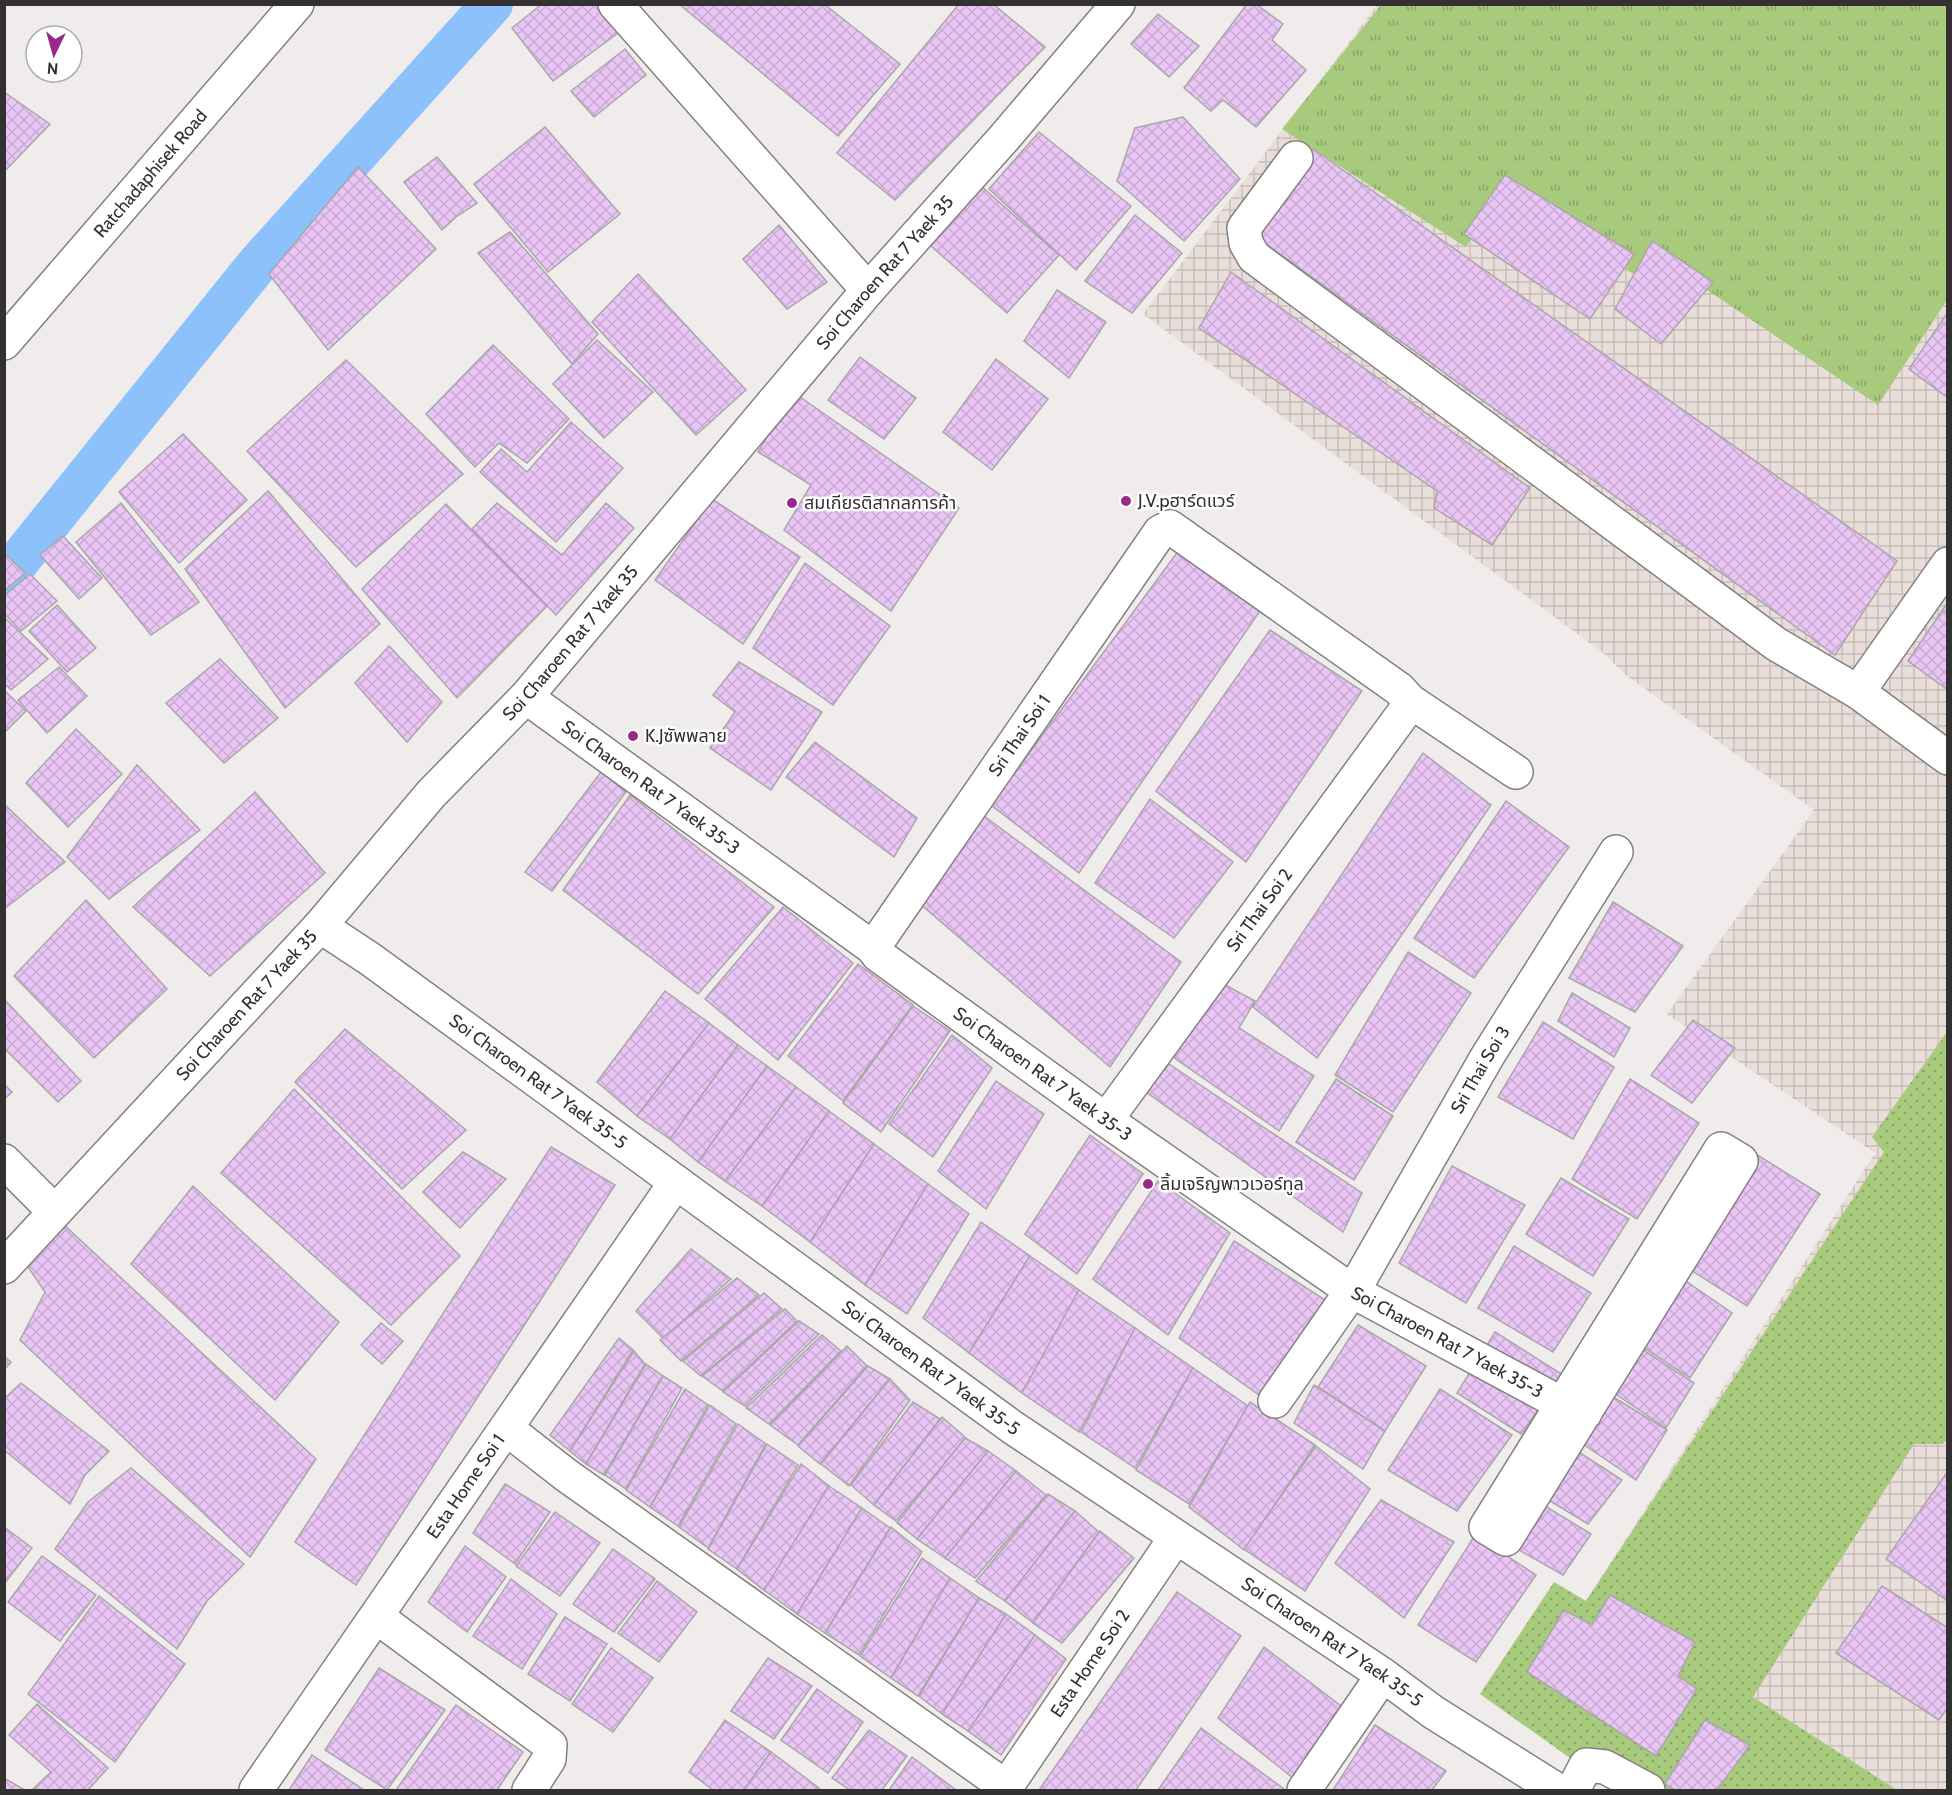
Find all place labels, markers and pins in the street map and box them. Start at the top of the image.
place label: J.V.pฮาร์ดแวร์ [1137,490,1235,512]
place label: สมเกียรติสากลการค้า [804,492,956,514]
marker: J.V.pฮาร์ดแวร์ [1119,494,1133,508]
marker: สมเกียรติสากลการค้า [785,496,799,510]
place label: K.Jซัพพลาย [645,725,727,747]
marker: K.Jซัพพลาย [626,729,640,743]
place label: ลิ้มเจริญพาวเวอร์ทูล [1160,1172,1304,1196]
marker: ลิ้มเจริญพาวเวอร์ทูล [1141,1177,1155,1191]

